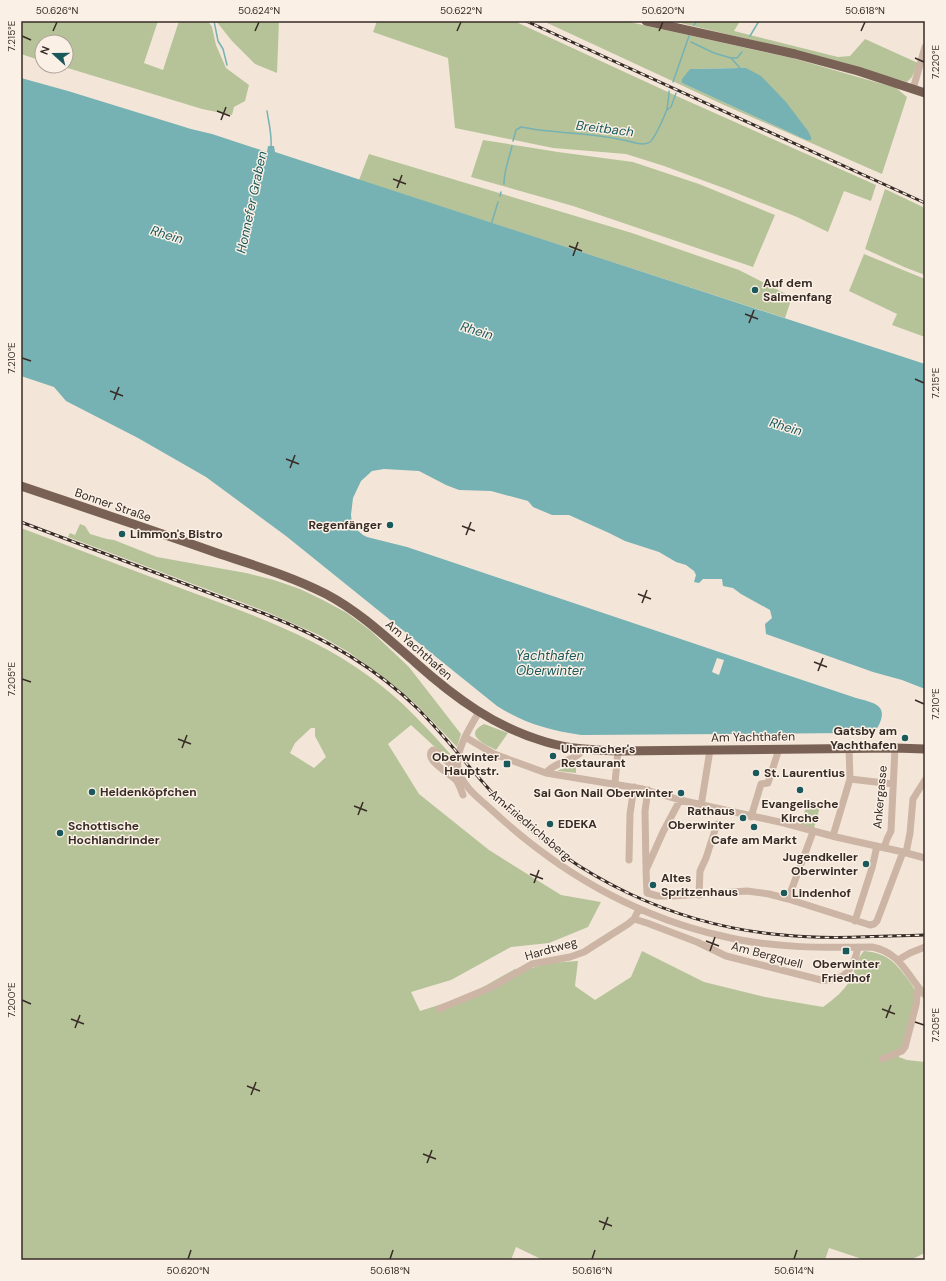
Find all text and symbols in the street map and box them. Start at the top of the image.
text: 50.626°N [36,4,78,17]
text: 50.624°N [238,4,280,17]
text: 50.622°N [440,4,482,17]
text: 50.620°N [641,4,685,17]
text: 50.618°N [845,4,885,17]
text: 7.215°E [5,20,18,51]
north arrow [34,34,74,74]
text: N [37,44,53,57]
text: 7.220°E [929,45,942,79]
water label: Breitbach [575,117,635,140]
water label: Honnefer Graben [232,149,271,255]
water label: Rhein [148,221,185,247]
place label: Auf dem Salmenfang [763,275,832,305]
marker: Auf dem Salmenfang [750,285,760,295]
water label: Rhein [458,317,495,343]
text: 7.210°E [5,342,18,374]
text: 7.215°E [929,367,942,398]
water label: Rhein [767,413,804,439]
street label: Bonner Straße [73,484,153,526]
place label: Regenfänger [308,517,382,533]
marker: Regenfänger [385,520,395,530]
place label: Limmon's Bistro [130,526,223,542]
marker: Limmon's Bistro [117,529,127,539]
street label: Am Yachthafen [382,616,456,684]
water label: Yachthafen Oberwinter [516,647,585,679]
text: 7.205°E [5,661,18,696]
text: 7.210°E [929,688,942,720]
place label: Gatsby am Yachthafen [830,723,897,753]
street label: Am Yachthafen [711,728,795,746]
marker: Gatsby am Yachthafen [900,733,910,743]
place label: Uhrmacher's Restaurant [561,741,635,771]
place label: Oberwinter Hauptstr. [432,749,499,779]
marker: Uhrmacher's Restaurant [548,751,558,761]
marker: Oberwinter Hauptstr. [502,759,512,769]
street label: Ankergasse [869,764,891,829]
place label: St. Laurentius [764,765,845,781]
marker: St. Laurentius [751,768,761,778]
place label: Heldenköpfchen [100,784,197,800]
place label: Sai Gon Nail Oberwinter [534,785,673,801]
marker: Evangelische Kirche [795,785,805,795]
street label: Am Friedrichsberg [486,786,575,864]
marker: Heldenköpfchen [87,787,97,797]
marker: Sai Gon Nail Oberwinter [676,788,686,798]
place label: Evangelische Kirche [762,796,838,826]
place label: Rathaus Oberwinter [668,803,735,833]
marker: Rathaus Oberwinter [738,813,748,823]
place label: EDEKA [558,816,597,832]
place label: Schottische Hochlandrinder [68,818,160,848]
marker: EDEKA [545,819,555,829]
marker: Cafe am Markt [749,822,759,832]
marker: Schottische Hochlandrinder [55,828,65,838]
place label: Cafe am Markt [711,832,797,848]
place label: Jugendkeller Oberwinter [783,849,858,879]
marker: Jugendkeller Oberwinter [861,859,871,869]
place label: Altes Spritzenhaus [661,870,738,900]
marker: Altes Spritzenhaus [648,880,658,890]
place label: Lindenhof [792,885,851,901]
marker: Lindenhof [779,888,789,898]
street label: Hardtweg [523,934,579,964]
street label: Am Bergquell [730,938,804,972]
marker: Oberwinter Friedhof [841,946,851,956]
place label: Oberwinter Friedhof [812,956,880,986]
text: 7.200°E [5,982,18,1018]
text: 7.205°E [929,1007,942,1042]
text: 50.620°N [166,1264,210,1277]
text: 50.618°N [370,1264,410,1277]
text: 50.616°N [572,1264,612,1277]
text: 50.614°N [774,1264,814,1277]

